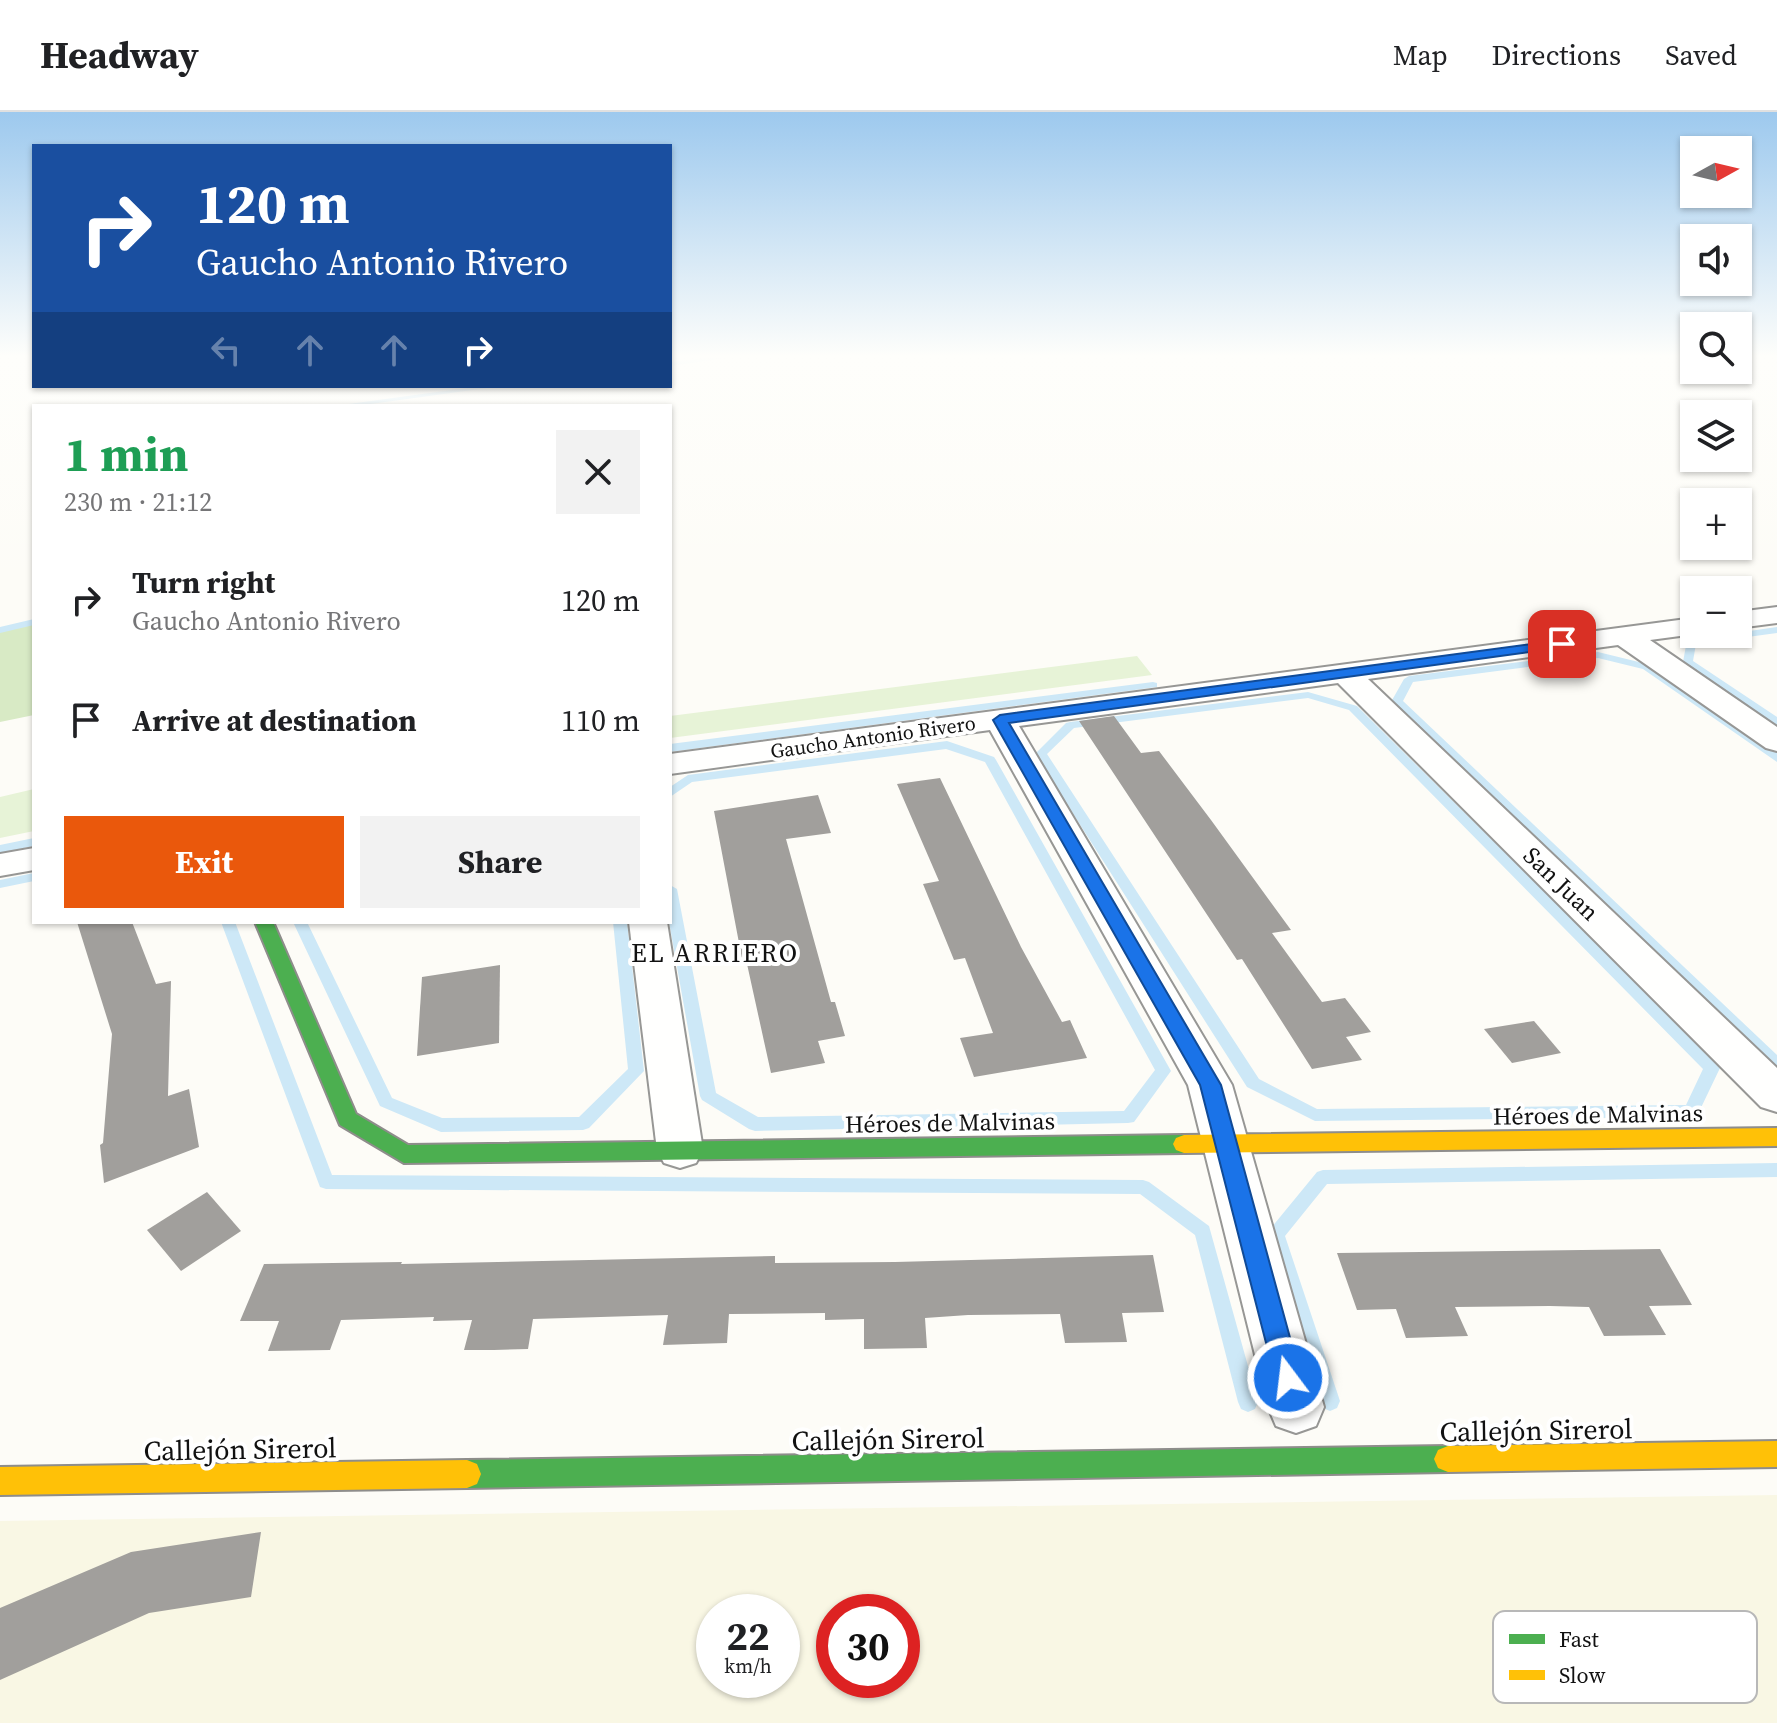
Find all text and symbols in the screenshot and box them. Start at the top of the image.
text: Headway [40,29,199,81]
text: Map [1393,36,1448,74]
text: Directions [1492,36,1621,74]
text: Saved [1665,36,1737,74]
north arrow [1680,136,1752,208]
map controls [1680,136,1752,648]
text: 120 m [196,165,350,242]
icon: right [64,176,168,280]
button: sound [1680,224,1752,296]
text: Gaucho Antonio Rivero [196,238,568,287]
button: search [1680,312,1752,384]
icon: left [204,328,248,372]
icon: ahead [288,328,332,372]
icon: ahead [372,328,416,372]
icon: right [456,328,500,372]
button: layers [1680,400,1752,472]
text: 1 min [64,421,189,487]
button: close [556,430,640,514]
text: 230 m · 21:12 [64,484,212,520]
button: + [1680,488,1752,560]
text: Turn right [132,562,275,603]
button: − [1680,576,1752,648]
icon: right [64,578,108,622]
text: 120 m [561,580,640,621]
text: Gaucho Antonio Rivero [132,603,401,639]
pin [1528,610,1596,678]
icon: arrive [1540,622,1584,666]
icon: arrive [64,698,108,742]
text: Arrive at destination [132,700,417,741]
text: 110 m [561,700,640,741]
street label: Gaucho Antonio Rivero [769,709,977,765]
button: Exit [64,816,344,908]
button: Share [360,816,640,908]
street label: San Juan [1516,839,1606,928]
district label: EL ARRIERO [631,935,799,971]
street label: Héroes de Malvinas [1493,1096,1703,1133]
street label: Héroes de Malvinas [845,1104,1055,1141]
position arrow [1246,1336,1330,1420]
street label: Callejón Sirerol [1439,1409,1633,1451]
street label: Callejón Sirerol [791,1418,985,1460]
street label: Callejón Sirerol [143,1428,337,1470]
speed limit sign: 30 [816,1594,920,1698]
text: 22 [726,1609,770,1663]
legend [1493,1611,1757,1703]
text: Fast [1559,1624,1600,1654]
text: km/h [724,1652,772,1680]
text: Slow [1559,1660,1606,1690]

